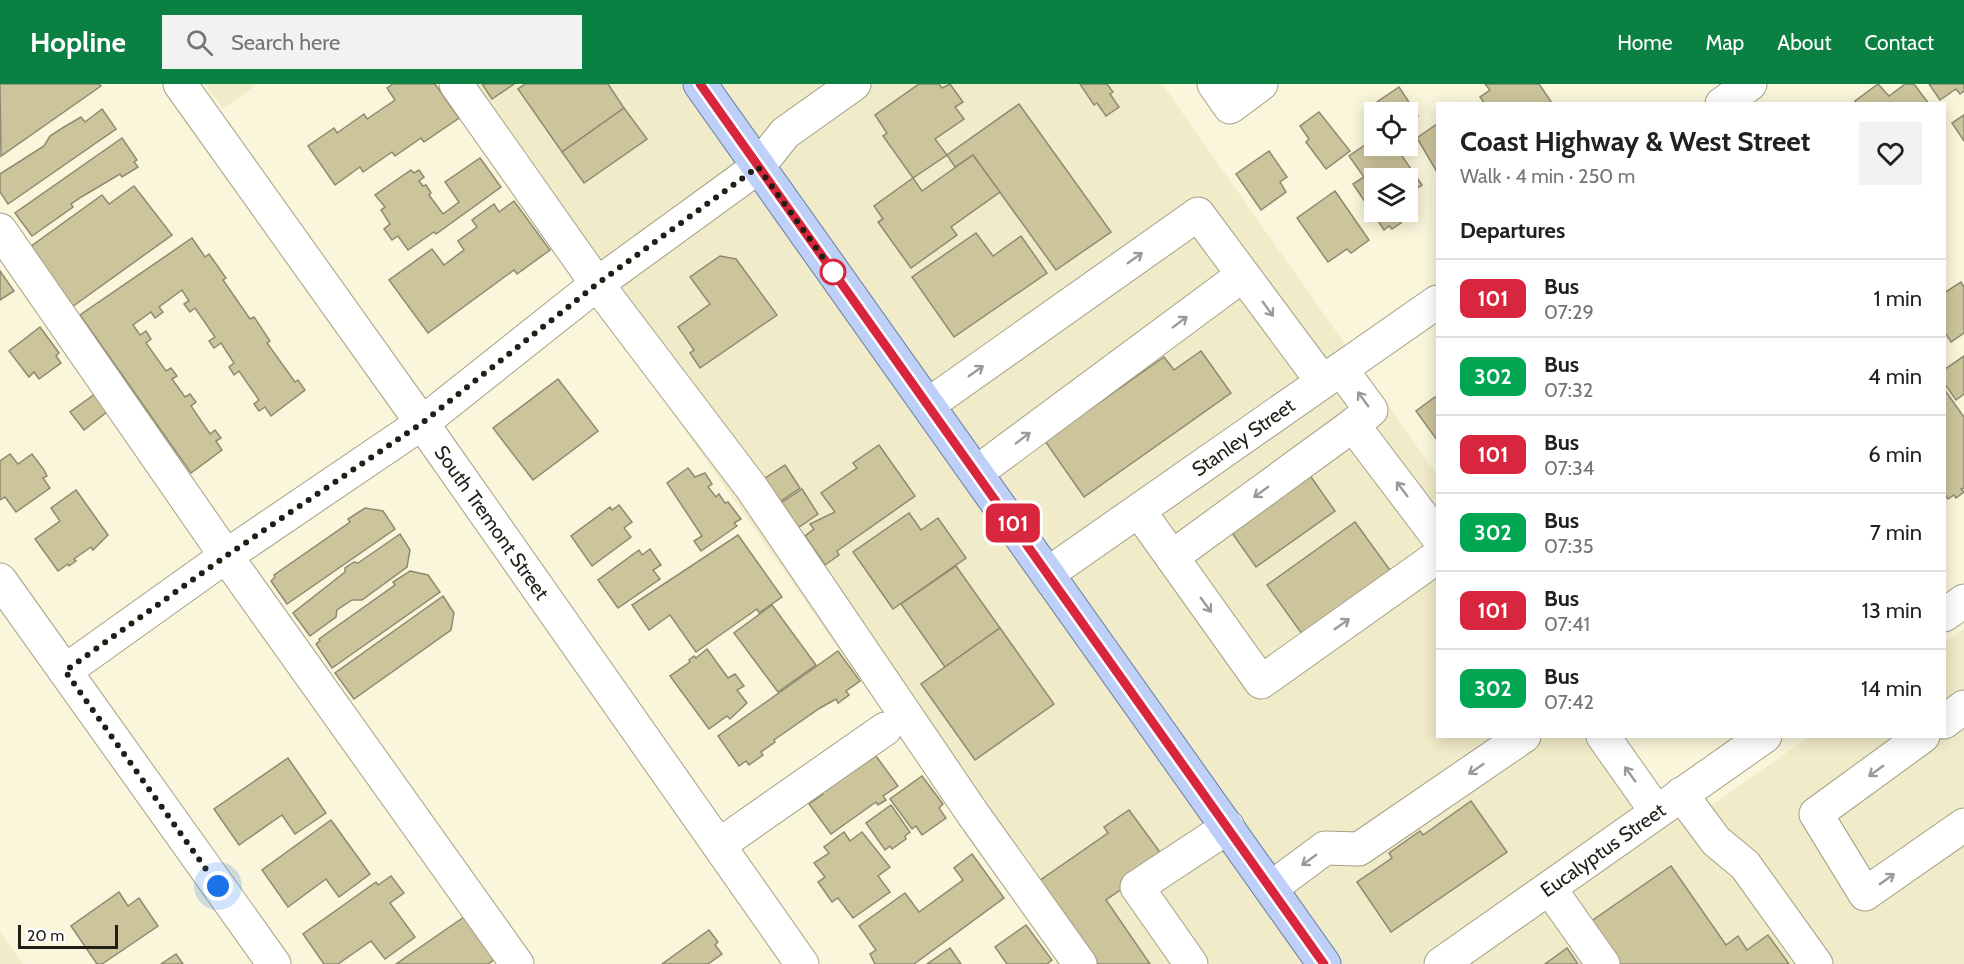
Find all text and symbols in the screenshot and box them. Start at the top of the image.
search box [162,15,582,69]
text: Hopline [30,25,126,59]
icon: search [183,26,216,59]
text: Search here [231,29,340,56]
text: Home [1617,30,1673,55]
text: Map [1706,30,1744,55]
text: About [1777,30,1831,55]
text: Contact [1864,30,1934,55]
map controls [1364,102,1418,222]
button: locate [1364,102,1418,156]
button: heart [1859,122,1922,185]
text: Coast Highway & West Street [1460,124,1810,158]
text: Walk · 4 min · 250 m [1460,164,1635,188]
button: layers [1364,168,1418,222]
text: Departures [1460,217,1565,244]
one-way arrow [1127,252,1143,264]
unlabelled marker [820,259,846,285]
text: Bus [1544,273,1579,300]
text: 1 min [1874,285,1922,312]
text: 101 [1478,286,1508,311]
one-way arrow [1262,300,1274,316]
text: 07:29 [1544,300,1594,324]
one-way arrow [1172,316,1188,329]
text: Bus [1544,351,1579,378]
text: 4 min [1868,363,1922,390]
text: 302 [1474,364,1512,389]
one-way arrow [968,365,984,377]
text: 07:32 [1544,378,1593,402]
one-way arrow [1357,391,1369,407]
street label: Stanley Street [1187,393,1299,481]
text: Bus [1544,429,1579,456]
one-way arrow [1015,432,1031,444]
street label: South Tremont Street [429,441,554,604]
text: 6 min [1868,441,1922,468]
text: 101 [1478,442,1508,467]
text: 07:34 [1544,456,1594,480]
one-way arrow [1396,482,1408,498]
one-way arrow [1254,486,1270,498]
line badge: 101 [978,504,1048,542]
text: Bus [1544,507,1579,534]
text: 101 [998,511,1028,536]
text: 7 min [1870,519,1922,546]
text: 302 [1474,520,1512,545]
text: 07:35 [1544,534,1594,558]
text: Bus [1544,585,1579,612]
one-way arrow [1200,596,1212,612]
text: 13 min [1862,597,1922,624]
text: 101 [1478,598,1508,623]
text: 07:41 [1544,612,1590,636]
one-way arrow [1334,618,1350,630]
text: Bus [1544,663,1579,690]
text: 14 min [1861,675,1922,702]
text: 302 [1474,676,1512,701]
text: 07:42 [1544,690,1594,714]
one-way arrow [1467,763,1484,776]
one-way arrow [1868,765,1884,777]
one-way arrow [1623,766,1636,782]
street label: Eucalyptus Street [1536,798,1670,902]
one-way arrow [1302,854,1318,866]
your location [203,871,233,901]
one-way arrow [1879,873,1895,885]
scale bar [18,922,118,950]
text: 20 m [27,926,64,945]

